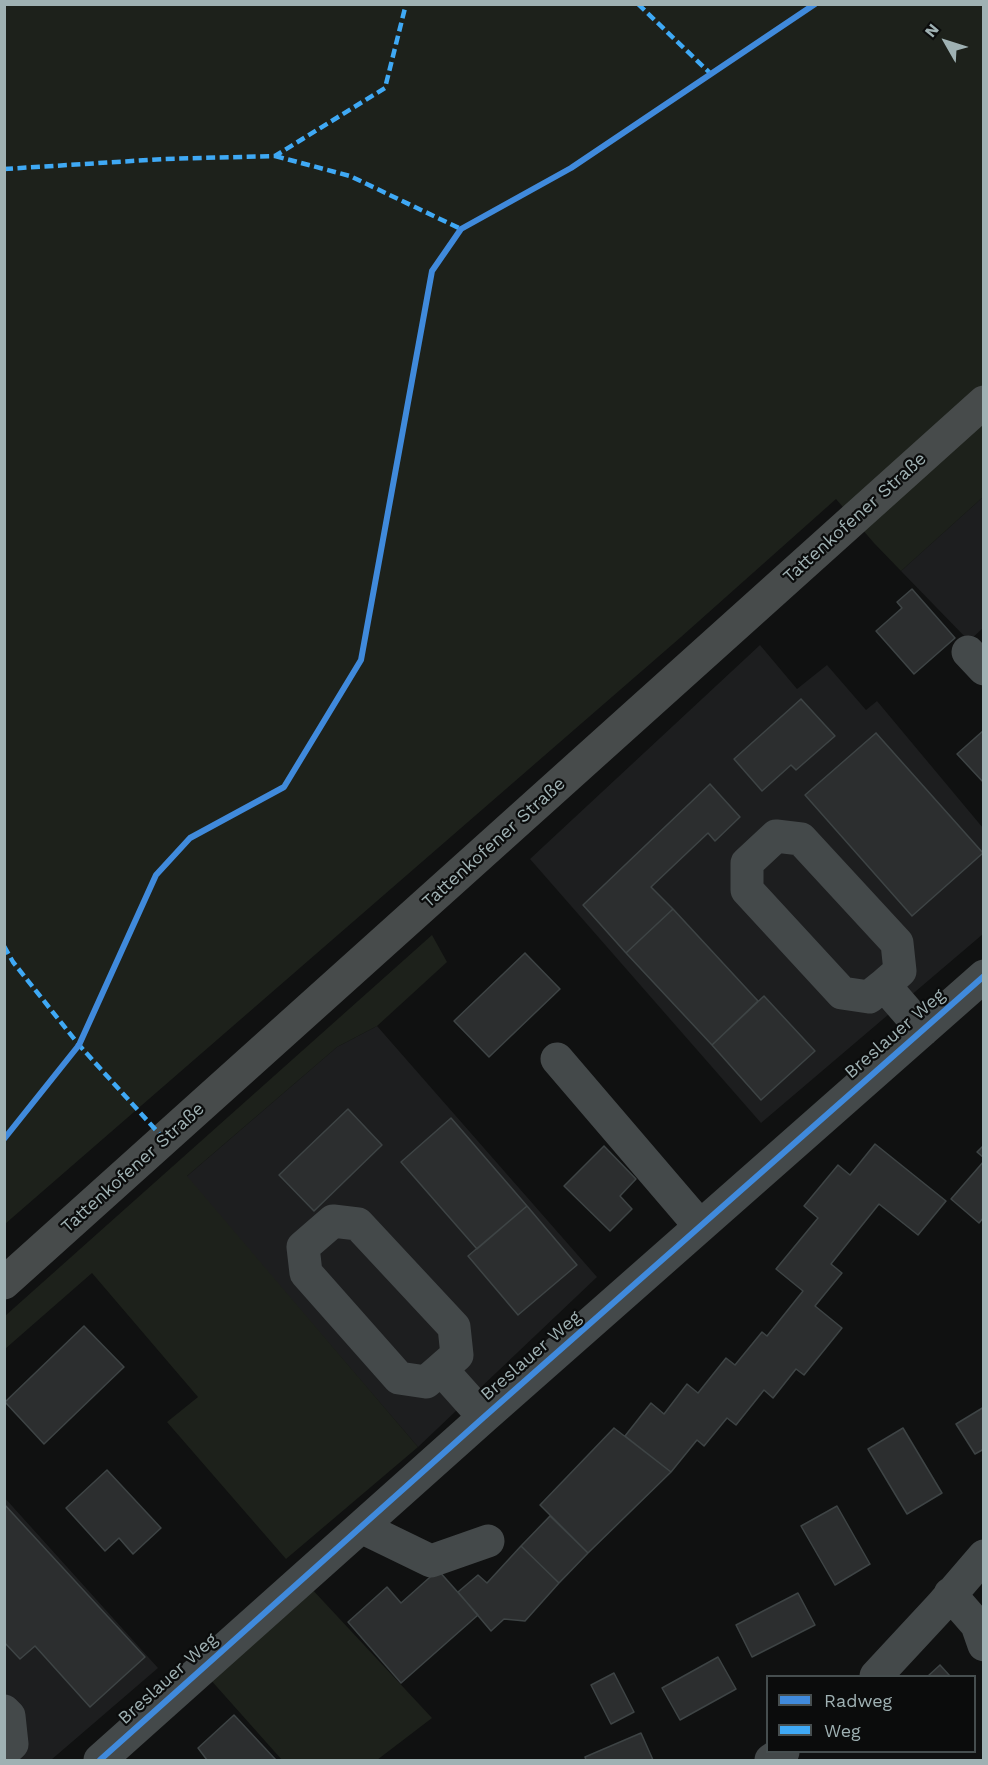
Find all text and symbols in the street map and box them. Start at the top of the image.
north arrow [916,12,976,72]
text: N [921,20,943,41]
street label: Tattenkofener Straße [779,448,931,588]
street label: Tattenkofener Straße [418,773,570,913]
street label: Breslauer Weg [840,985,950,1083]
street label: Tattenkofener Straße [57,1098,209,1238]
street label: Breslauer Weg [476,1307,586,1405]
street label: Breslauer Weg [114,1629,222,1729]
legend [766,1675,976,1753]
text: Radweg [824,1690,892,1711]
text: Weg [824,1720,861,1741]

